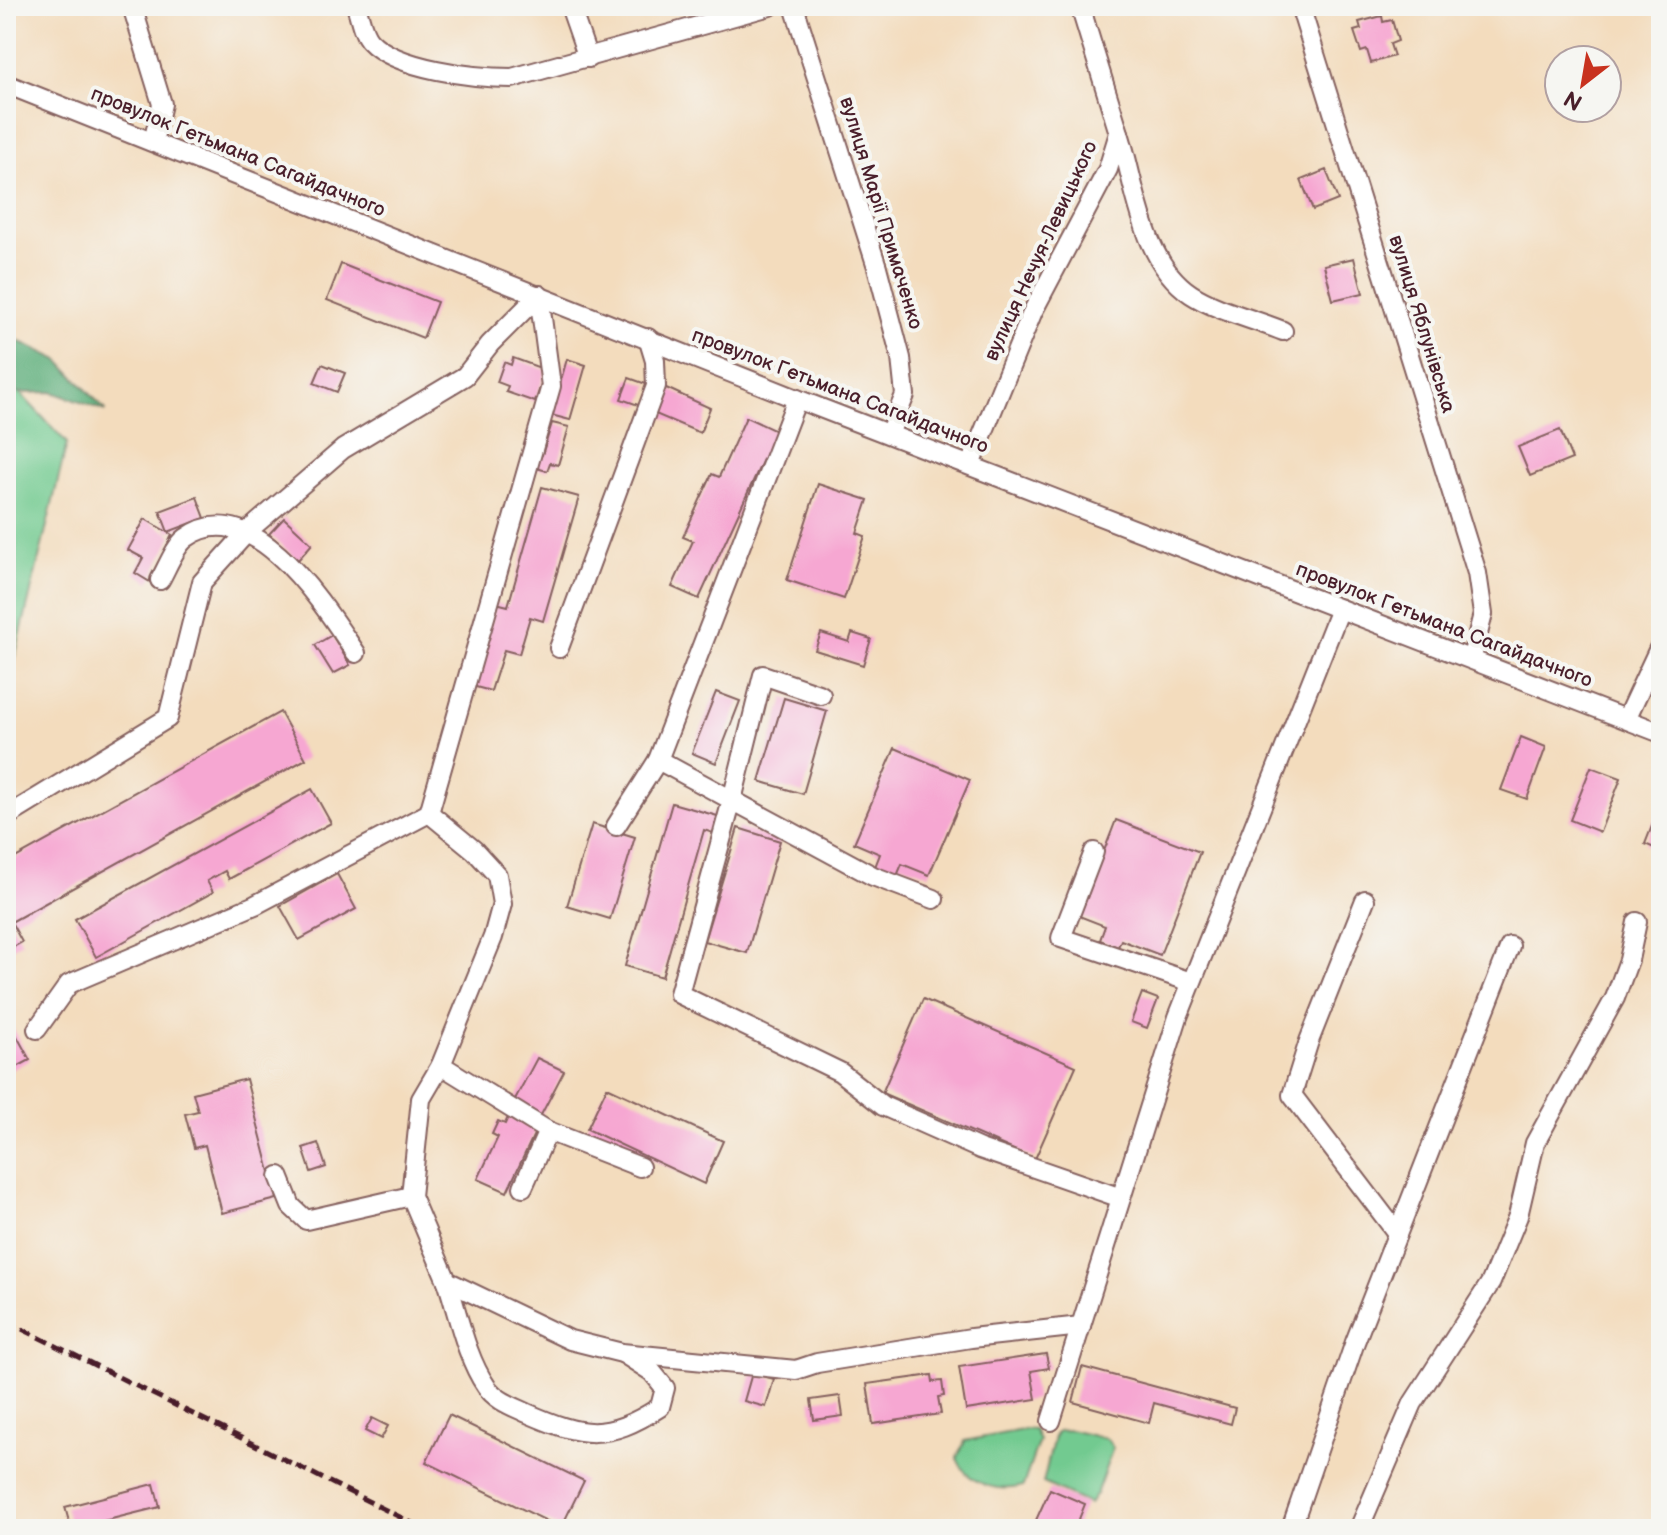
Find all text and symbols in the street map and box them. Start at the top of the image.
north arrow [1543,44,1623,124]
street label: провулок Гетьмана Сагайдачного [87,82,389,222]
text: N [1559,84,1588,116]
street label: вулиця Марії Примаченко [834,94,928,332]
street label: вулиця Нечуя-Левицького [979,137,1103,365]
street label: вулиця Яблунівська [1384,232,1461,416]
street label: провулок Гетьмана Сагайдачного [688,323,992,459]
street label: провулок Гетьмана Сагайдачного [1292,557,1596,693]

